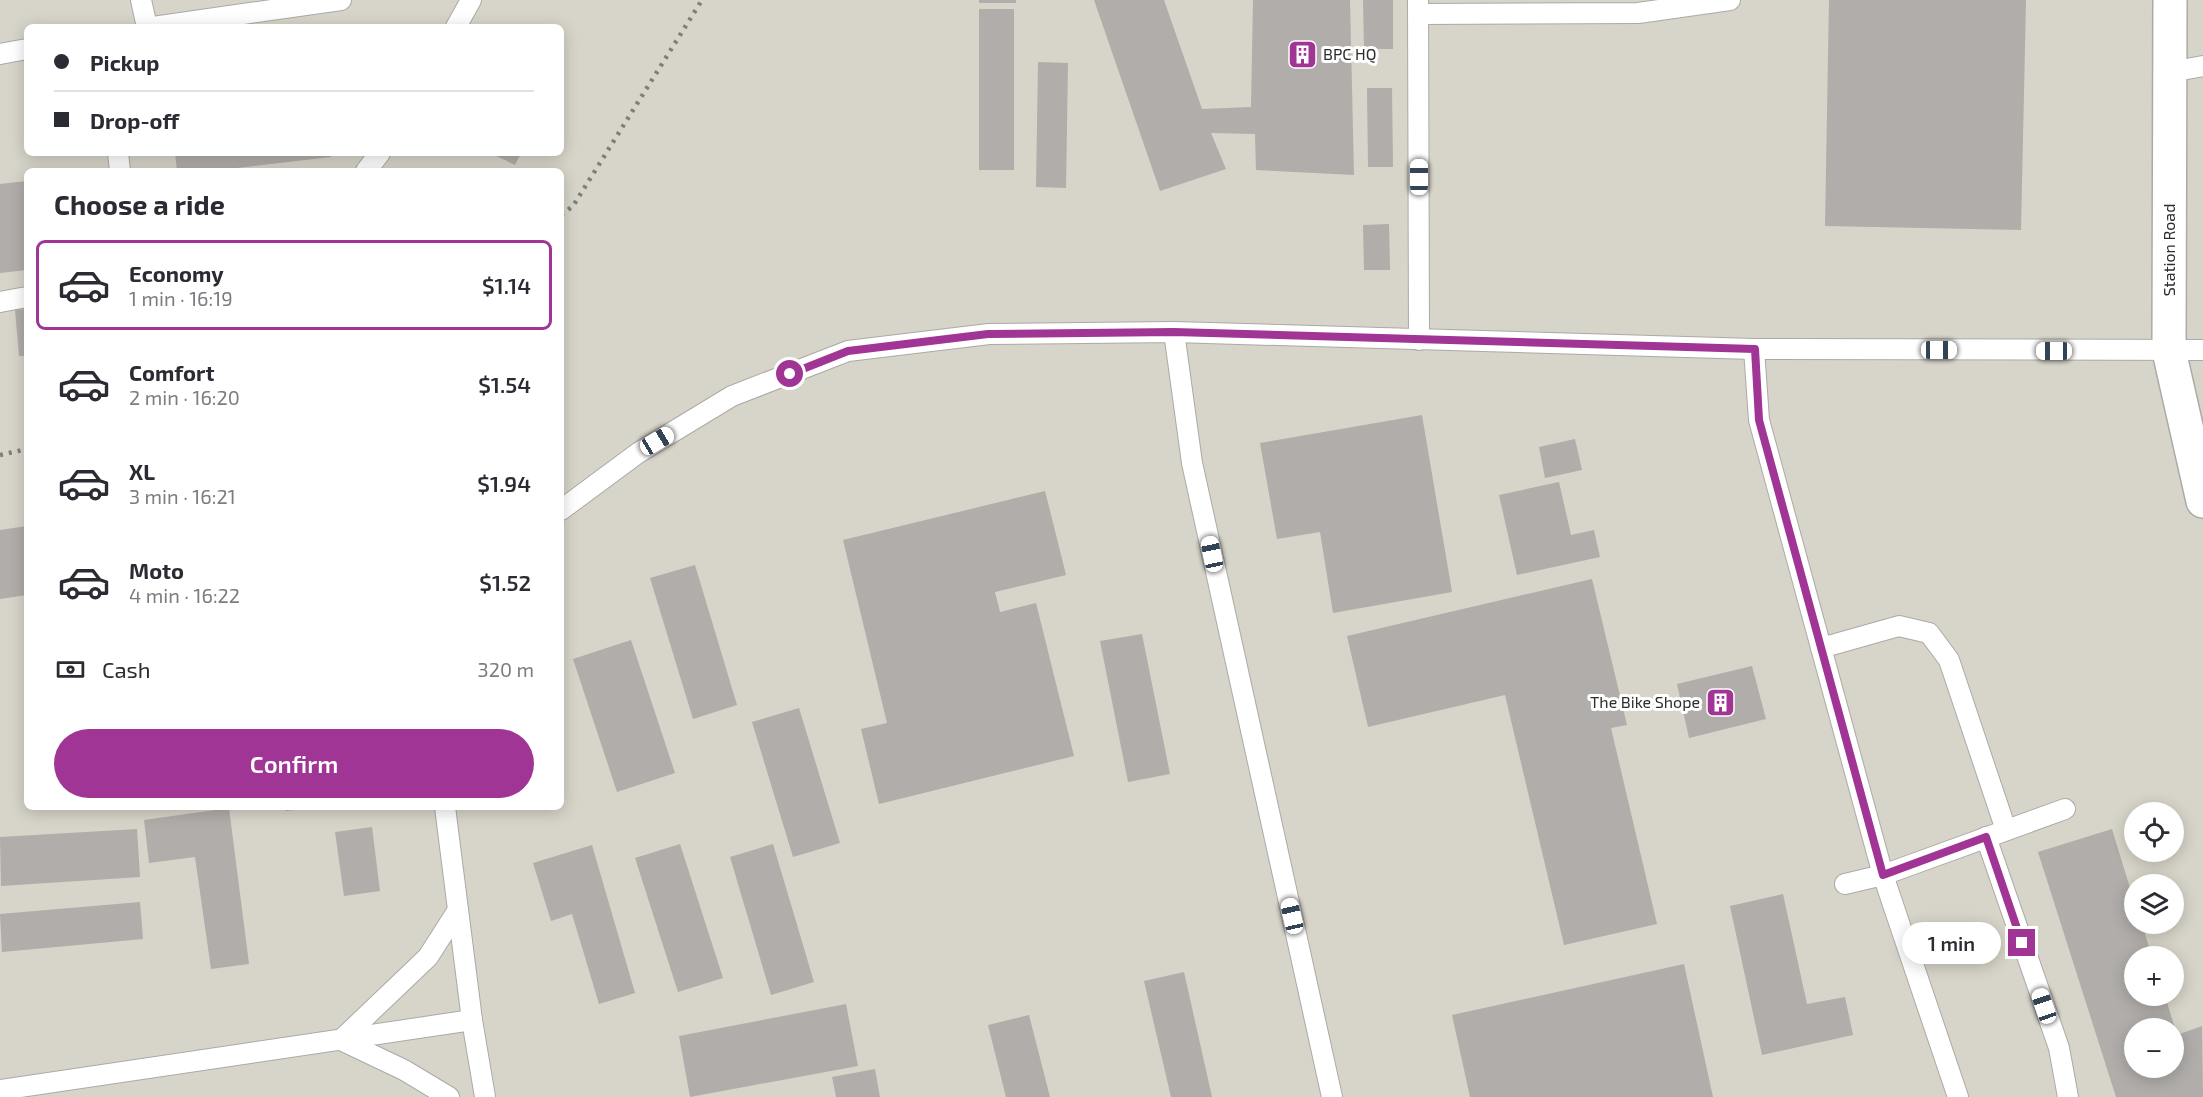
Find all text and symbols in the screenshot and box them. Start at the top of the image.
building icon: BPC HQ [1286,38,1318,70]
place label: BPC HQ [1323,44,1376,64]
text: Pickup [90,49,159,75]
text: Drop-off [90,107,179,133]
car [1410,159,1428,195]
text: Choose a ride [54,188,225,220]
street label: Station Road [2159,204,2178,296]
icon: car [57,258,111,312]
text: Economy [129,260,224,286]
text: $1.14 [482,272,531,298]
text: 1 min · 16:19 [129,286,233,310]
car [1921,341,1957,359]
car [2036,342,2072,360]
icon: car [57,357,111,411]
text: Comfort [129,359,214,385]
route start [776,360,803,387]
text: $1.54 [478,371,531,397]
text: 2 min · 16:20 [129,385,240,409]
car [637,424,677,458]
icon: car [57,456,111,510]
text: XL [129,458,155,484]
text: $1.94 [477,470,531,496]
text: 3 min · 16:21 [129,484,236,508]
car [1199,535,1225,573]
icon: car [57,555,111,609]
text: Moto [129,557,184,583]
text: $1.52 [479,569,531,595]
text: 4 min · 16:22 [129,583,240,607]
icon: cash [54,653,87,686]
text: Cash [102,656,151,682]
text: 320 m [478,657,534,681]
building icon: The Bike Shope [1705,686,1737,718]
place label: The Bike Shope [1590,692,1700,711]
button: Confirm [54,729,534,798]
map controls [2124,802,2184,1078]
button: locate [2124,802,2184,862]
button: layers [2124,874,2184,934]
car [1279,896,1305,936]
callout: 1 min [1902,922,2001,964]
route end [2008,929,2035,956]
text: 1 min [1928,931,1975,955]
button: + [2124,946,2184,1006]
car [2030,986,2058,1026]
button: − [2124,1018,2184,1078]

